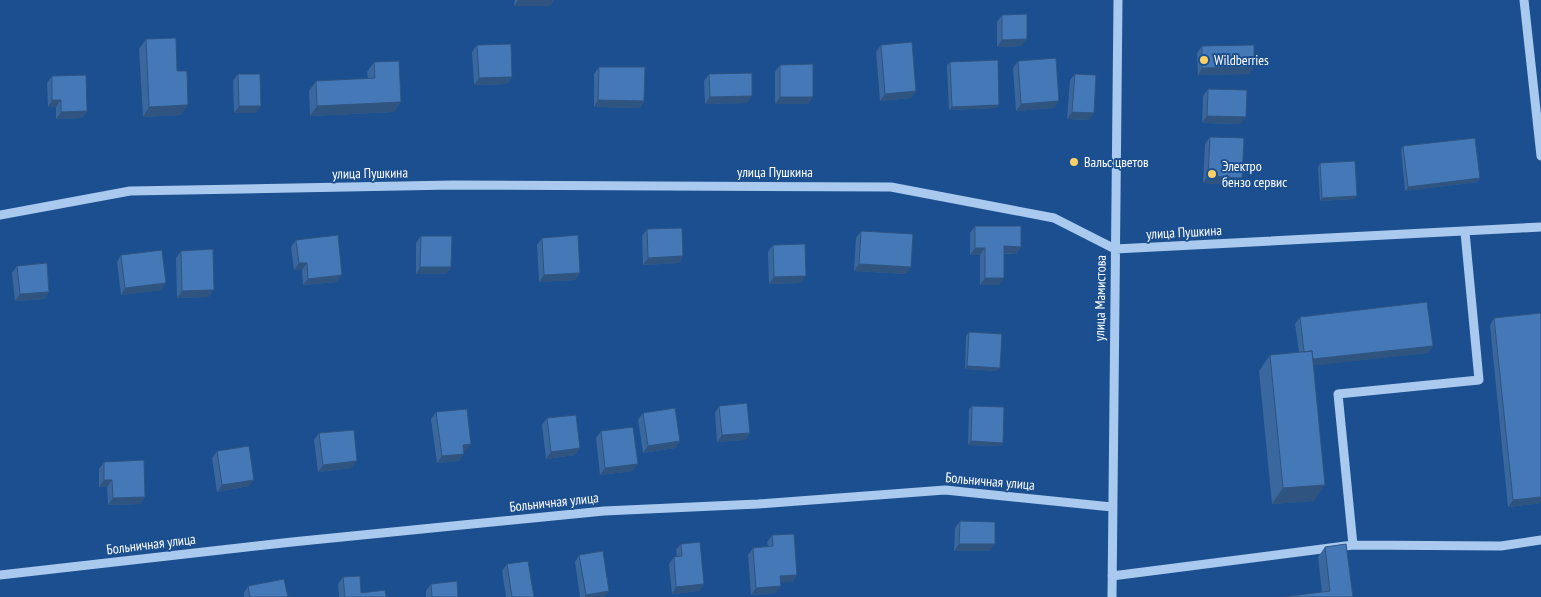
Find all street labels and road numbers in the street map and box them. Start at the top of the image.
street label: улица Пушкина [332,163,408,183]
street label: улица Пушкина [737,163,813,181]
street label: улица Пушкина [1146,221,1222,243]
street label: улица Мамистова [1090,255,1110,341]
street label: Больничная улица [945,468,1035,494]
street label: Больничная улица [508,488,600,516]
street label: Больничная улица [105,530,197,558]

